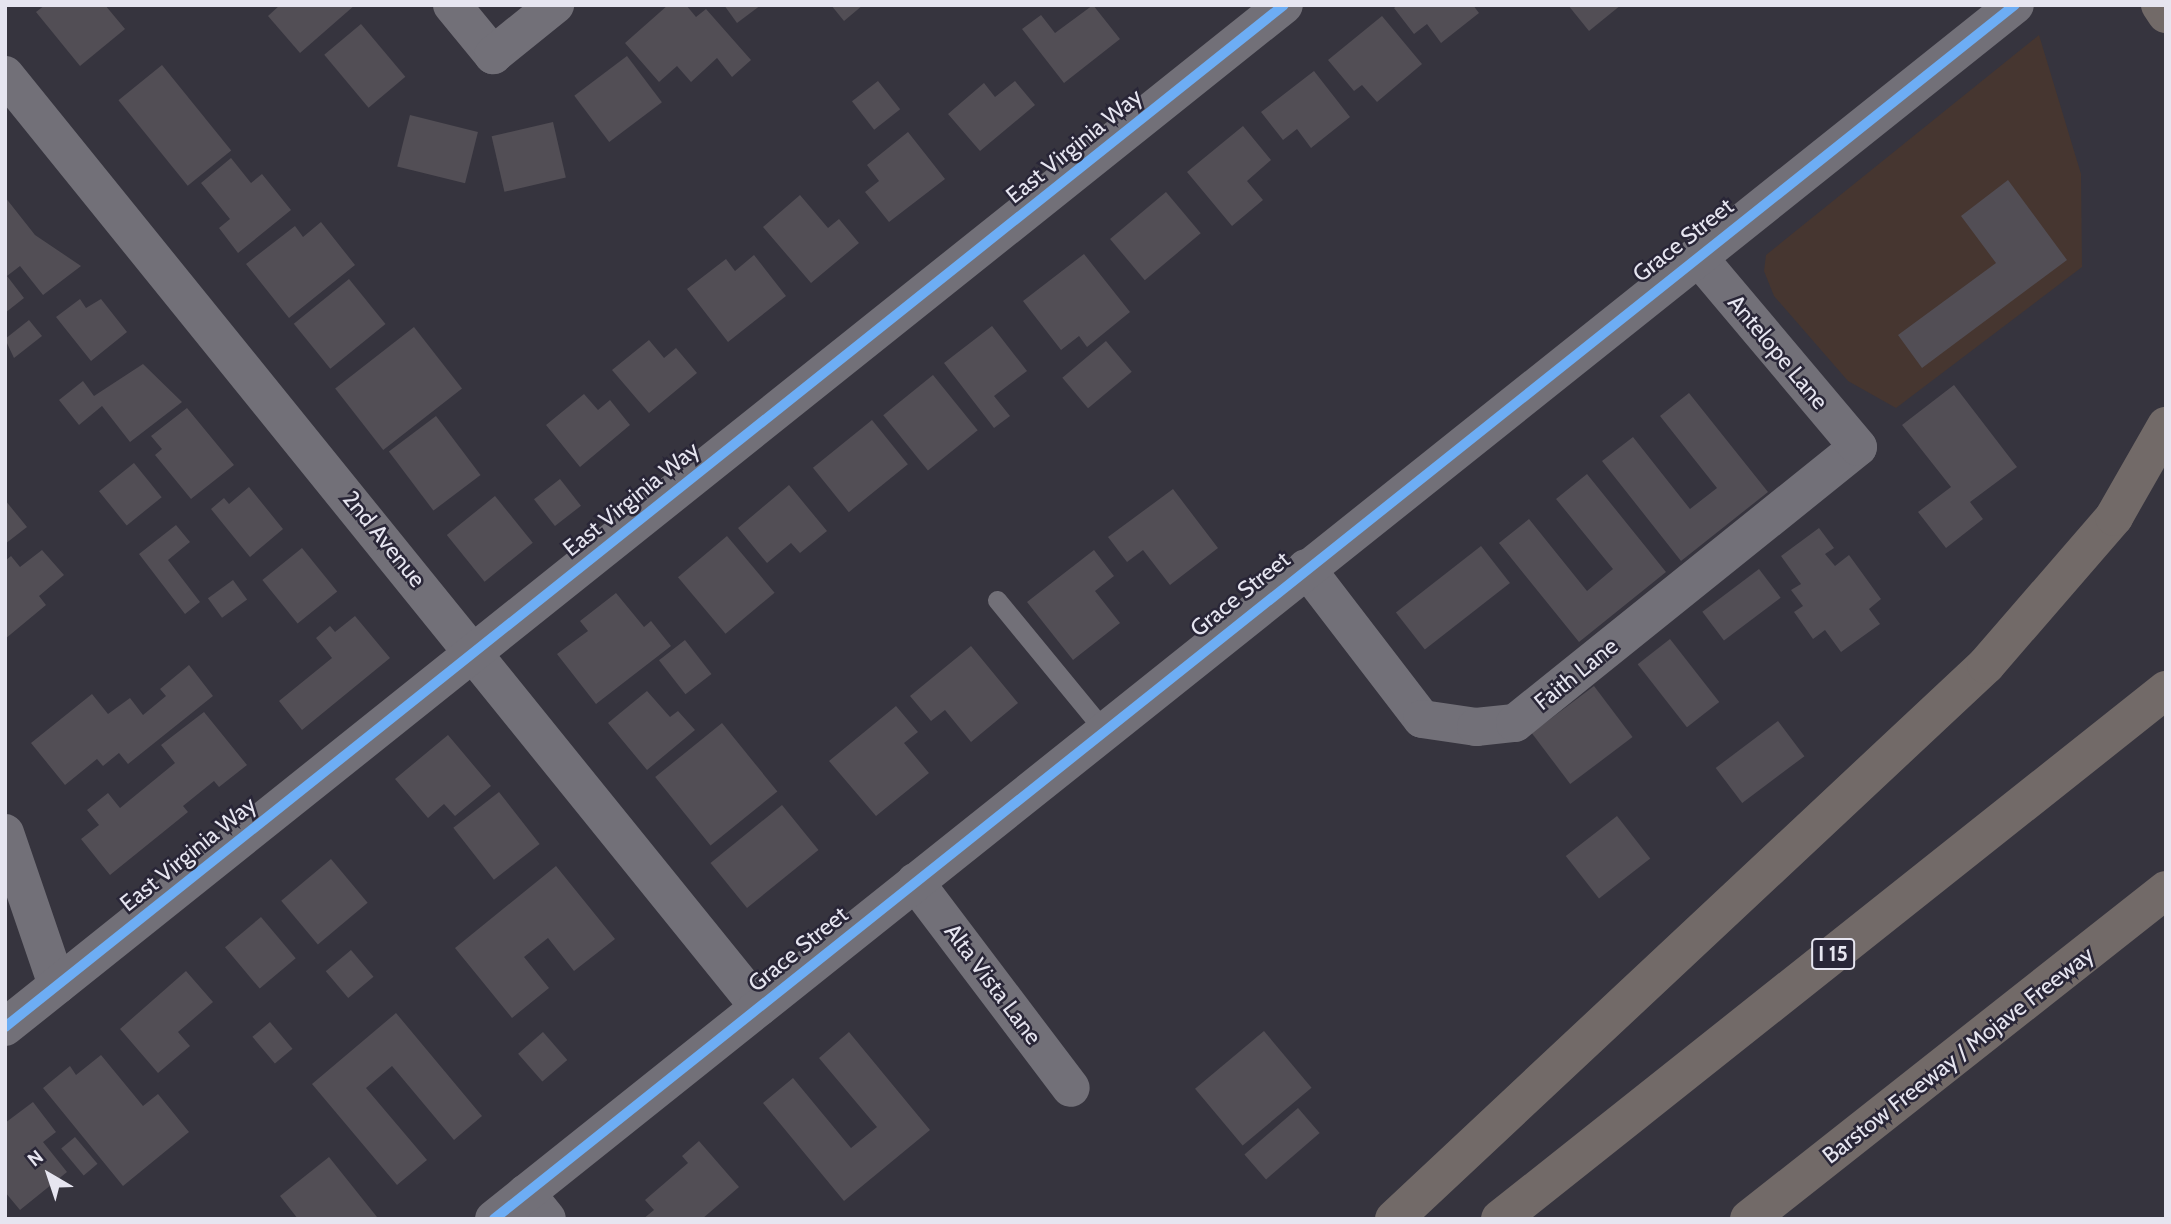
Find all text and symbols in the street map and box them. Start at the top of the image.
street label: East Virginia Way [1000,83,1148,209]
street label: Grace Street [1627,192,1739,288]
street label: Antelope Lane [1722,289,1834,415]
street label: East Virginia Way [557,436,705,562]
street label: 2nd Avenue [337,485,431,593]
street label: Grace Street [1185,546,1295,642]
street label: Faith Lane [1529,632,1623,716]
street label: East Virginia Way [114,791,262,917]
street label: Grace Street [743,901,853,997]
street label: Alta Vista Lane [939,918,1047,1050]
road number: I 15 [1810,936,1856,972]
street label: Barstow Freeway / Mojave Freeway [1817,941,2099,1169]
north arrow [14,1140,84,1210]
text: N [23,1145,48,1171]

